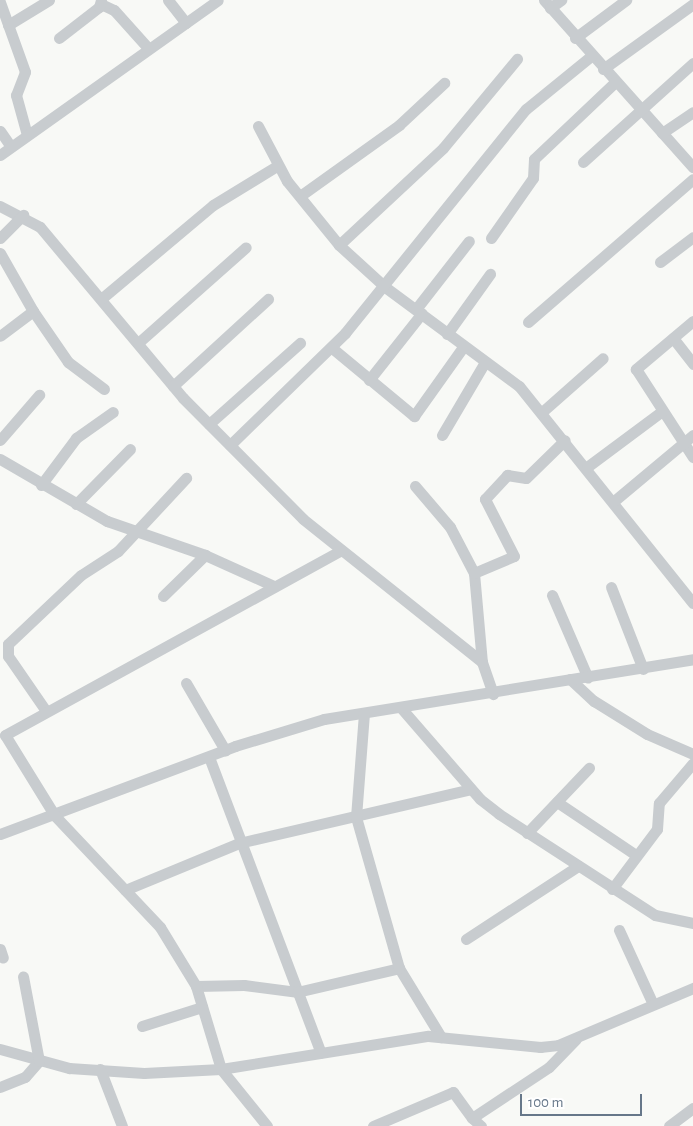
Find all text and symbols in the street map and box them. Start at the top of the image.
scale bar [523,1084,646,1116]
text: 100 m [528,1095,563,1110]

